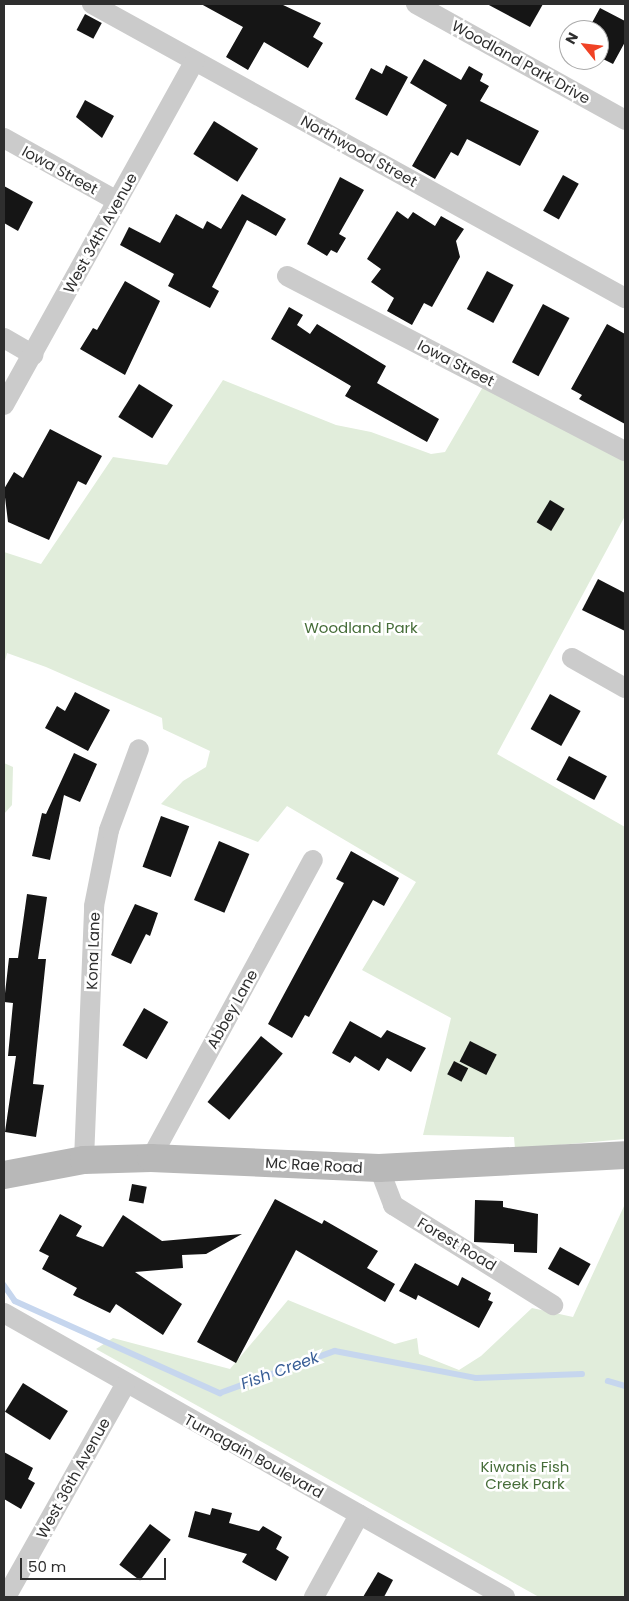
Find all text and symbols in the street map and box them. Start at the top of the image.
street label: Woodland Park Drive [449,16,593,108]
north arrow [559,20,609,70]
text: N [560,29,583,48]
street label: Northwood Street [298,112,420,190]
street label: Iowa Street [19,142,101,198]
street label: West 34th Avenue [59,170,141,296]
street label: Iowa Street [415,336,497,390]
park label: Woodland Park [304,619,418,637]
street label: Kona Lane [83,912,103,990]
street label: Abbey Lane [203,966,261,1052]
street label: Mc Rae Road [265,1153,363,1177]
street label: Forest Road [414,1214,500,1274]
water label: Fish Creek [238,1348,322,1394]
street label: Turnagain Boulevard [181,1410,327,1502]
street label: West 36th Avenue [32,1415,114,1541]
park label: Kiwanis Fish Creek Park [481,1457,569,1492]
scale bar [22,1548,169,1580]
text: 50 m [28,1556,66,1577]

